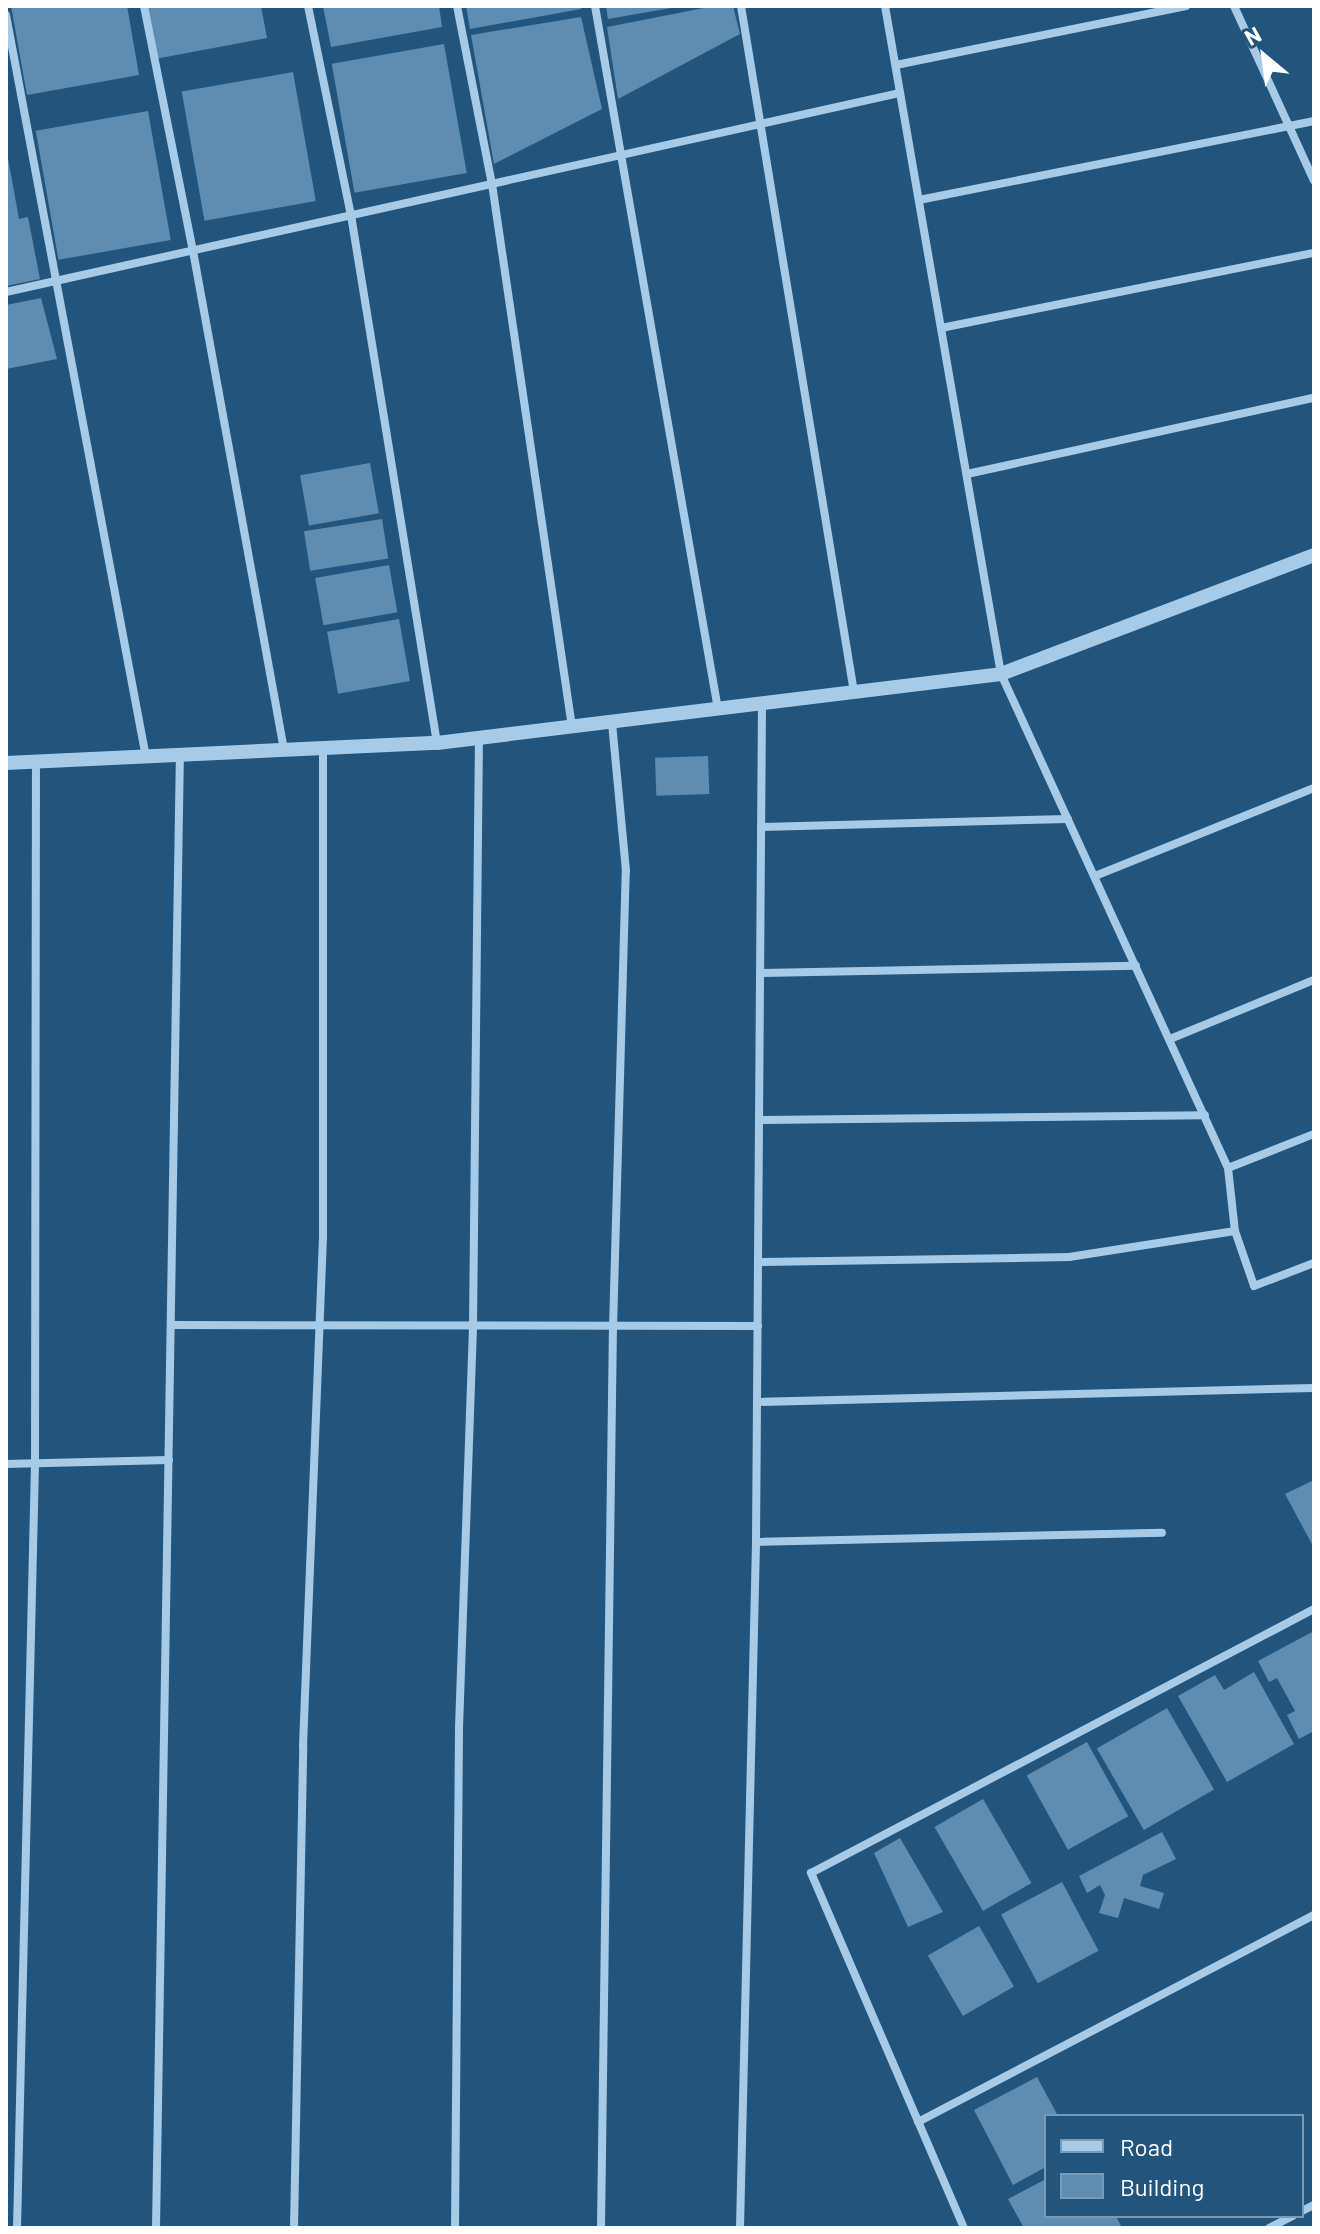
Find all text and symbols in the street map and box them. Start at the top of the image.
north arrow [1224,16,1304,96]
text: N [1240,20,1265,50]
legend [1044,2114,1304,2218]
text: Road [1120,2132,1173,2161]
text: Building [1120,2172,1204,2201]

